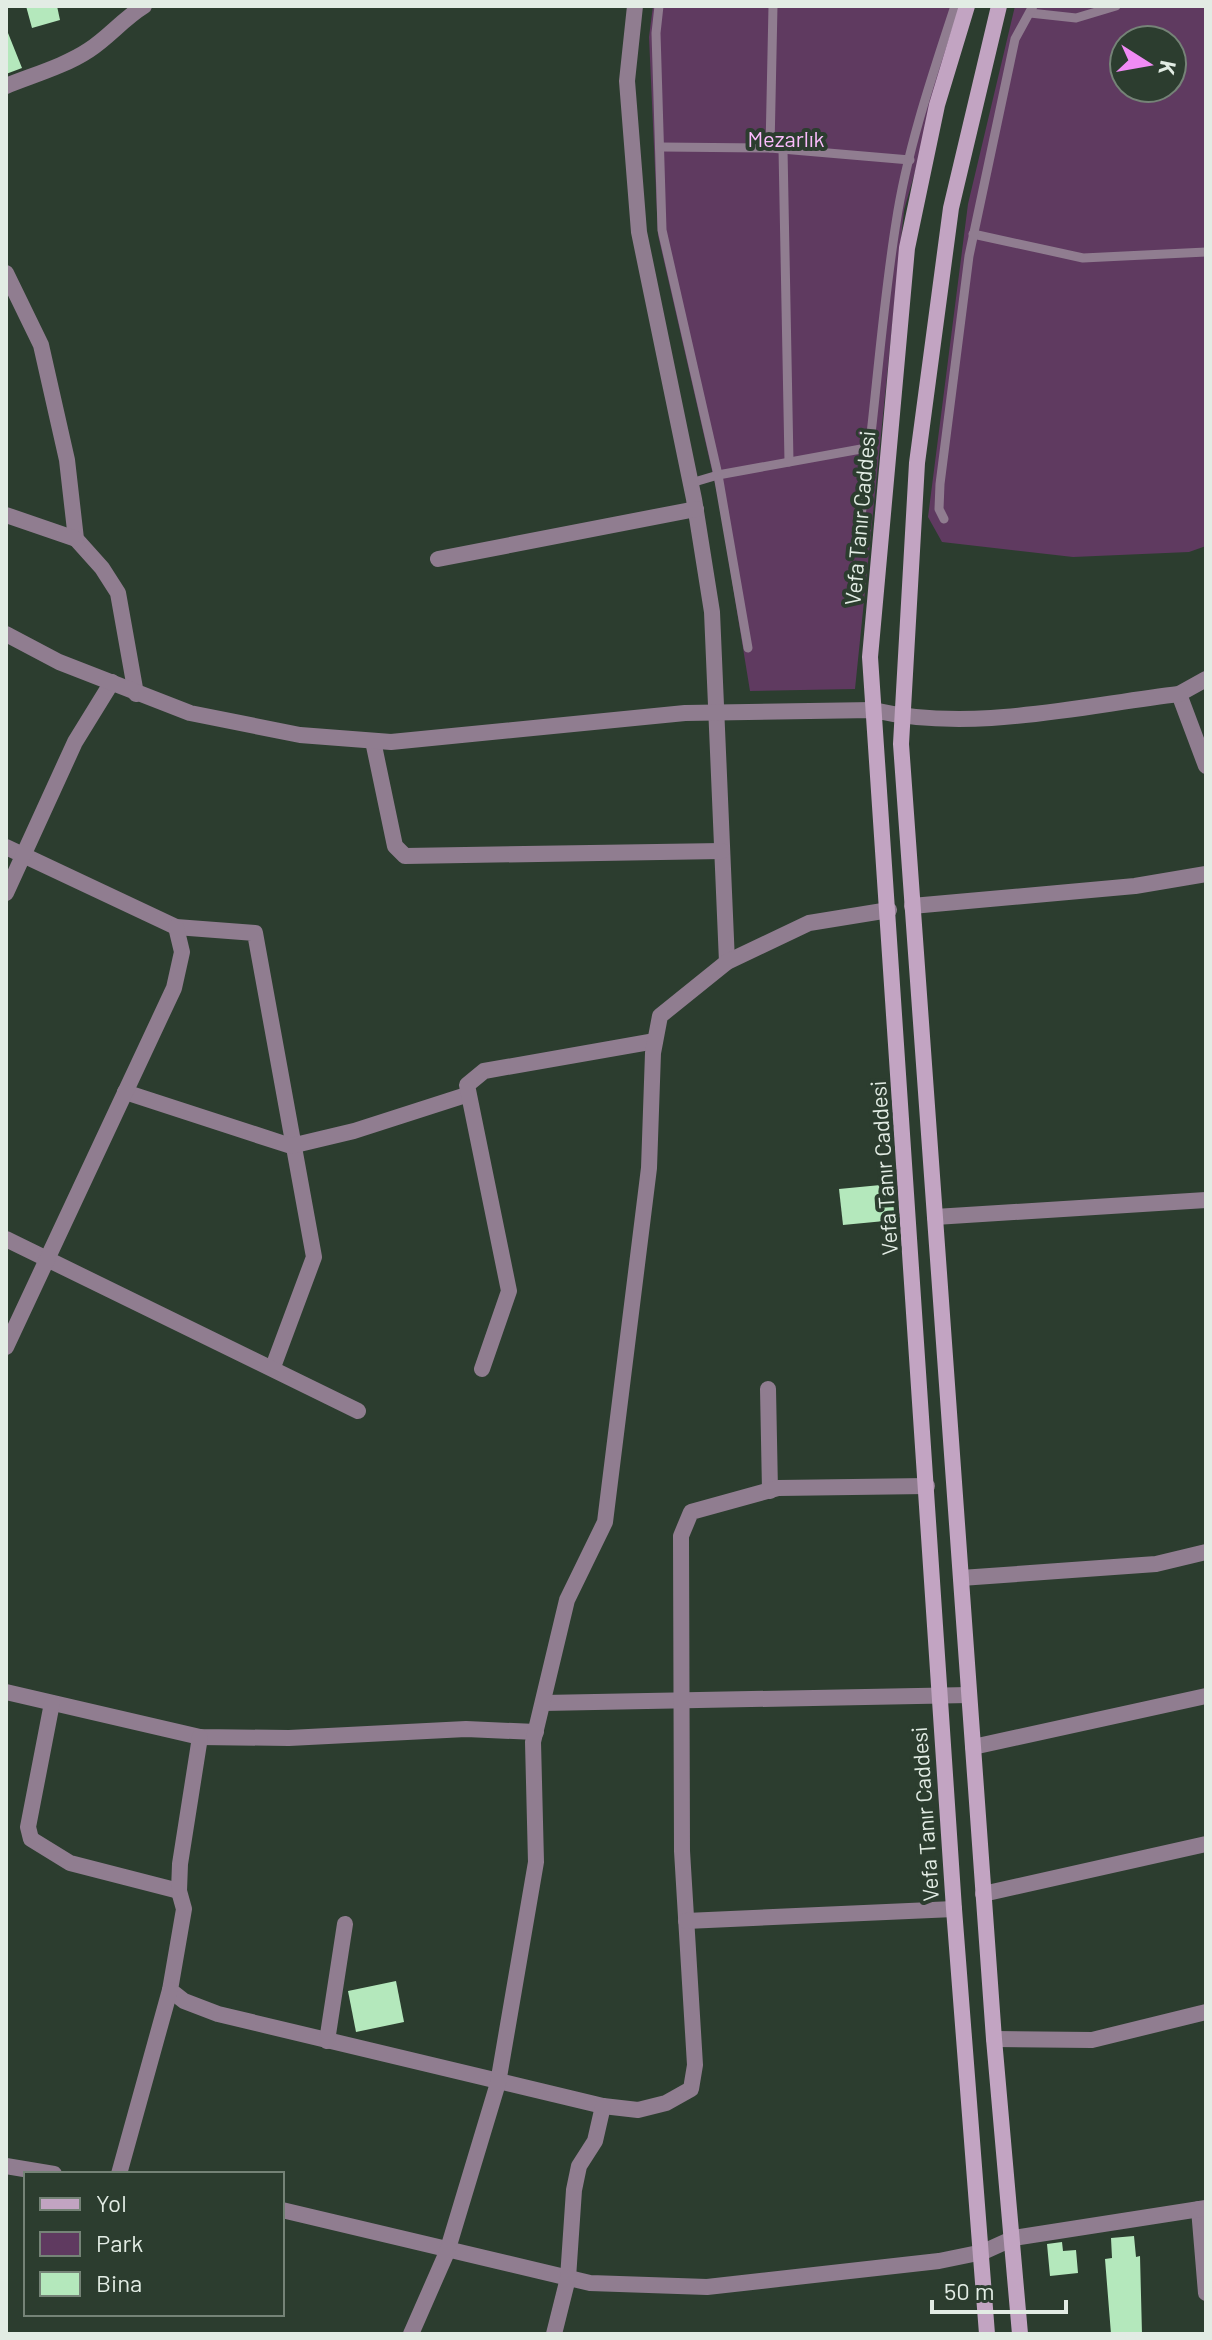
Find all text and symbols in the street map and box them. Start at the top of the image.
north arrow [1108,24,1188,104]
text: K [1154,59,1183,77]
park label: Mezarlık [747,125,825,151]
street label: Vefa Tanır Caddesi [838,430,880,606]
street label: Vefa Tanır Caddesi [864,1080,902,1256]
street label: Vefa Tanır Caddesi [905,1726,943,1902]
legend [24,2172,284,2316]
text: Yol [96,2188,127,2217]
text: Park [96,2228,143,2257]
scale bar [932,2264,1066,2314]
text: Bina [96,2268,142,2297]
text: 50 m [944,2276,995,2305]

